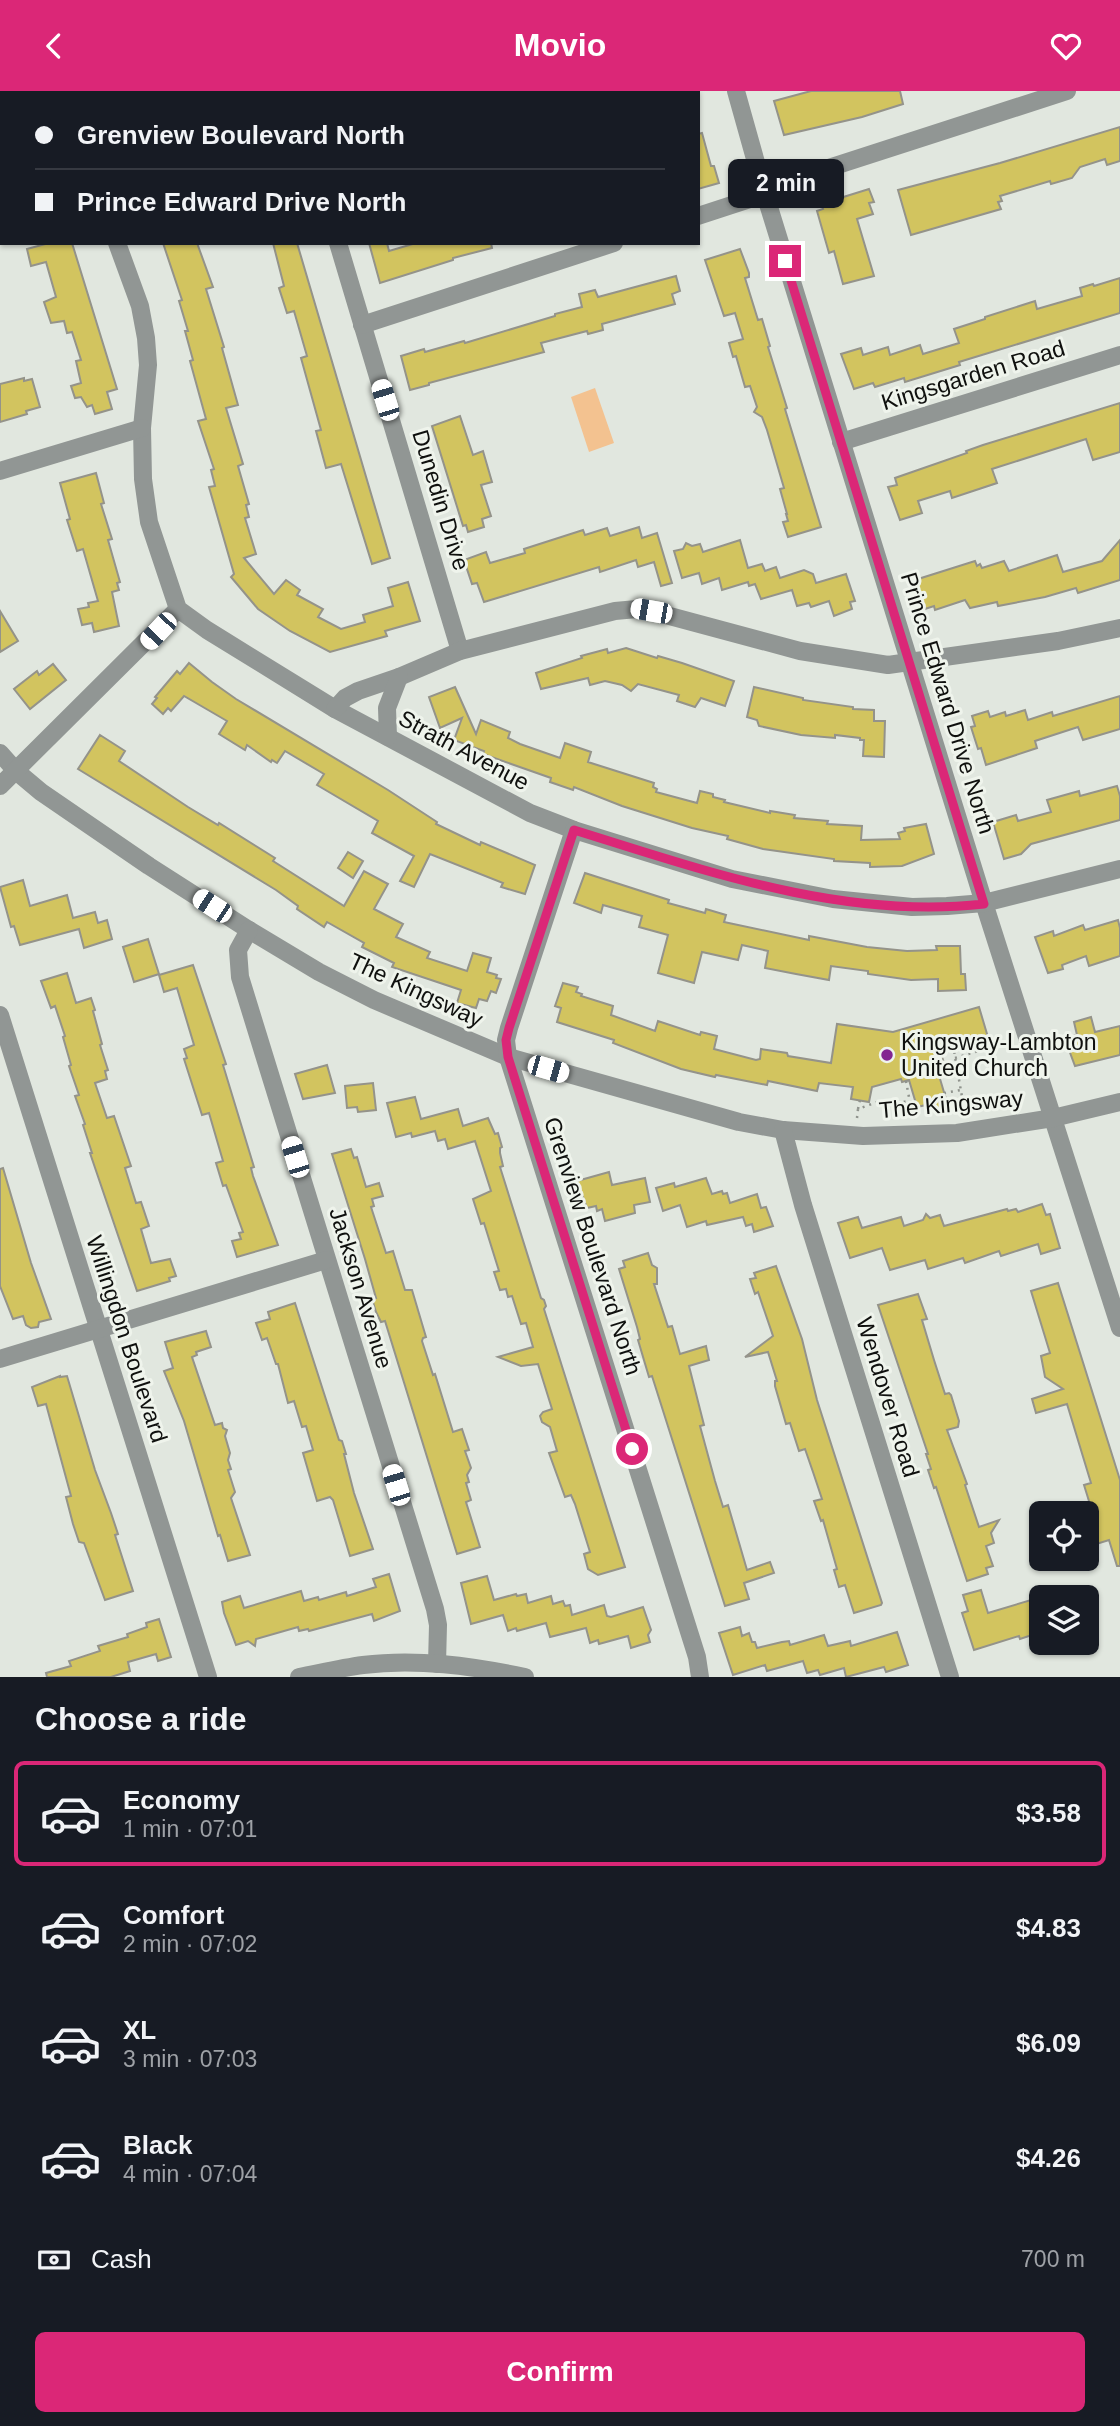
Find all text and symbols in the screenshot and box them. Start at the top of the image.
icon: back [35,27,73,65]
text: Movio [514,27,606,63]
icon: heart [1047,27,1085,65]
text: Grenview Boulevard North [77,120,405,150]
callout: 2 min [727,159,843,209]
text: 2 min [756,170,816,196]
text: Prince Edward Drive North [77,187,406,217]
route end [769,245,801,277]
street label: Kingsgarden Road [878,335,1068,415]
car [369,377,402,423]
street label: Dunedin Drive [407,427,475,573]
street label: Prince Edward Drive North [896,569,1000,837]
car [629,597,674,625]
car [136,608,181,654]
street label: Strath Avenue [394,705,534,795]
car [189,886,236,926]
street label: The Kingsway [345,948,487,1033]
place label: Kingsway-Lambton United Church [901,1029,1097,1081]
marker: Kingsway-Lambton United Church [879,1047,895,1063]
car [525,1053,572,1085]
street label: The Kingsway [878,1085,1025,1123]
street label: Grenview Boulevard North [539,1114,647,1378]
car [279,1134,312,1180]
street label: Jackson Avenue [324,1204,398,1372]
street label: Willingdon Boulevard [81,1232,173,1446]
street label: Wendover Road [851,1314,925,1480]
route start [616,1433,648,1465]
car [380,1462,413,1508]
map controls [1029,1501,1099,1655]
button: locate [1029,1501,1099,1571]
button: layers [1029,1585,1099,1655]
text: Choose a ride [35,1701,247,1737]
icon: car [39,1782,102,1845]
text: Economy [123,1785,240,1815]
text: $3.58 [1016,1798,1081,1828]
text: 1 min · 07:01 [123,1816,257,1842]
icon: car [39,1897,102,1960]
text: Comfort [123,1900,224,1930]
text: $4.83 [1016,1913,1081,1943]
text: 2 min · 07:02 [123,1931,257,1957]
icon: car [39,2012,102,2075]
text: XL [123,2015,156,2045]
text: $6.09 [1016,2028,1081,2058]
text: 3 min · 07:03 [123,2046,257,2072]
icon: car [39,2127,102,2190]
text: Black [123,2130,192,2160]
text: $4.26 [1016,2143,1081,2173]
text: 4 min · 07:04 [123,2161,257,2187]
icon: cash [35,2241,73,2279]
text: Cash [91,2244,152,2274]
text: 700 m [1021,2246,1085,2272]
button: Confirm [35,2332,1085,2412]

